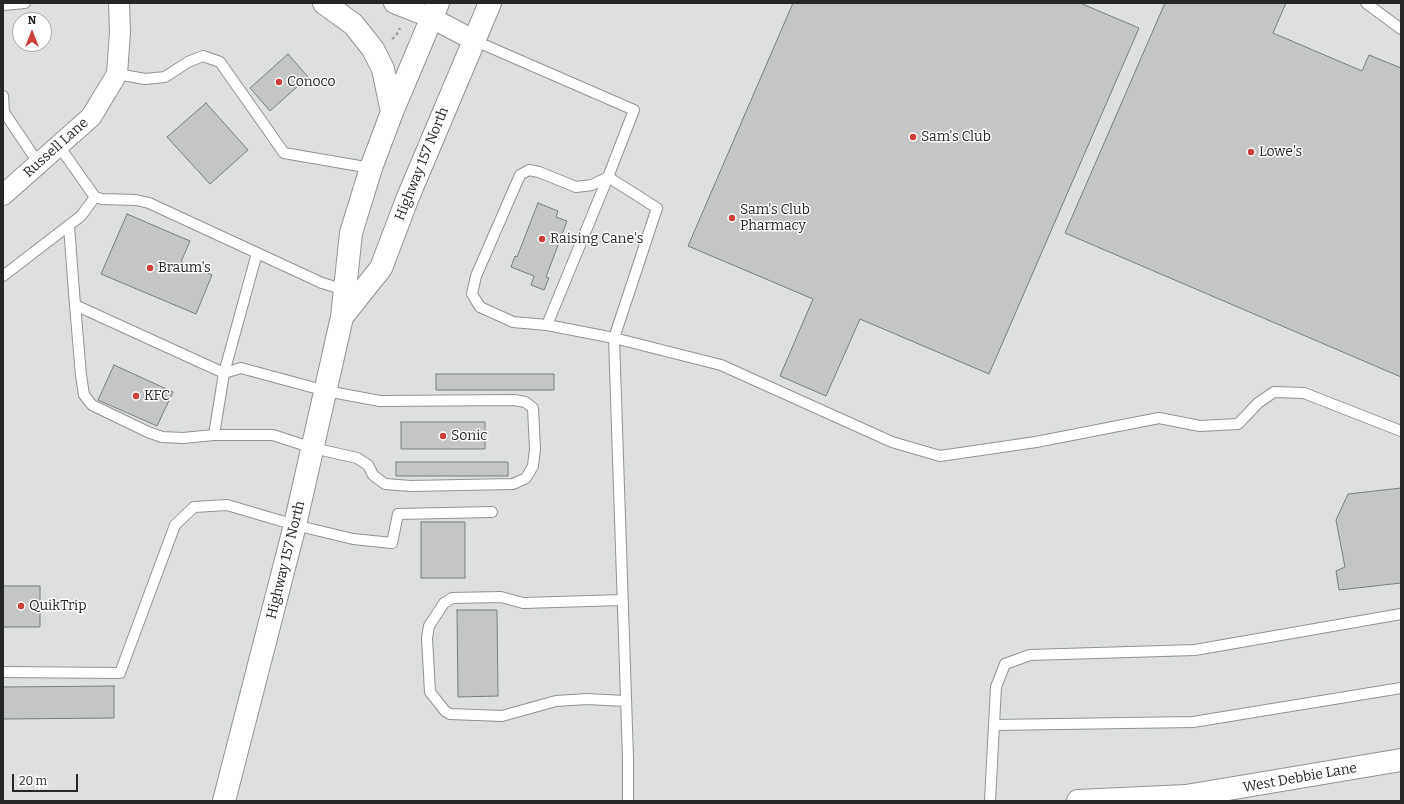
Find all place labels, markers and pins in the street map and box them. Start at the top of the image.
place label: Conoco [287,74,336,90]
marker: Conoco [274,77,284,87]
place label: Sam's Club [921,129,991,145]
marker: Sam's Club [908,132,918,142]
place label: Lowe's [1259,144,1302,160]
marker: Lowe's [1246,147,1256,157]
place label: Sam's Club Pharmacy [740,202,810,234]
marker: Sam's Club Pharmacy [727,213,737,223]
place label: Raising Cane's [550,231,643,247]
marker: Raising Cane's [537,234,547,244]
place label: Braum's [158,260,211,276]
marker: Braum's [145,263,155,273]
place label: KFC [144,388,170,404]
marker: KFC [131,391,141,401]
place label: Sonic [451,428,487,444]
marker: Sonic [438,431,448,441]
place label: QuikTrip [29,598,87,614]
marker: QuikTrip [16,601,26,611]

